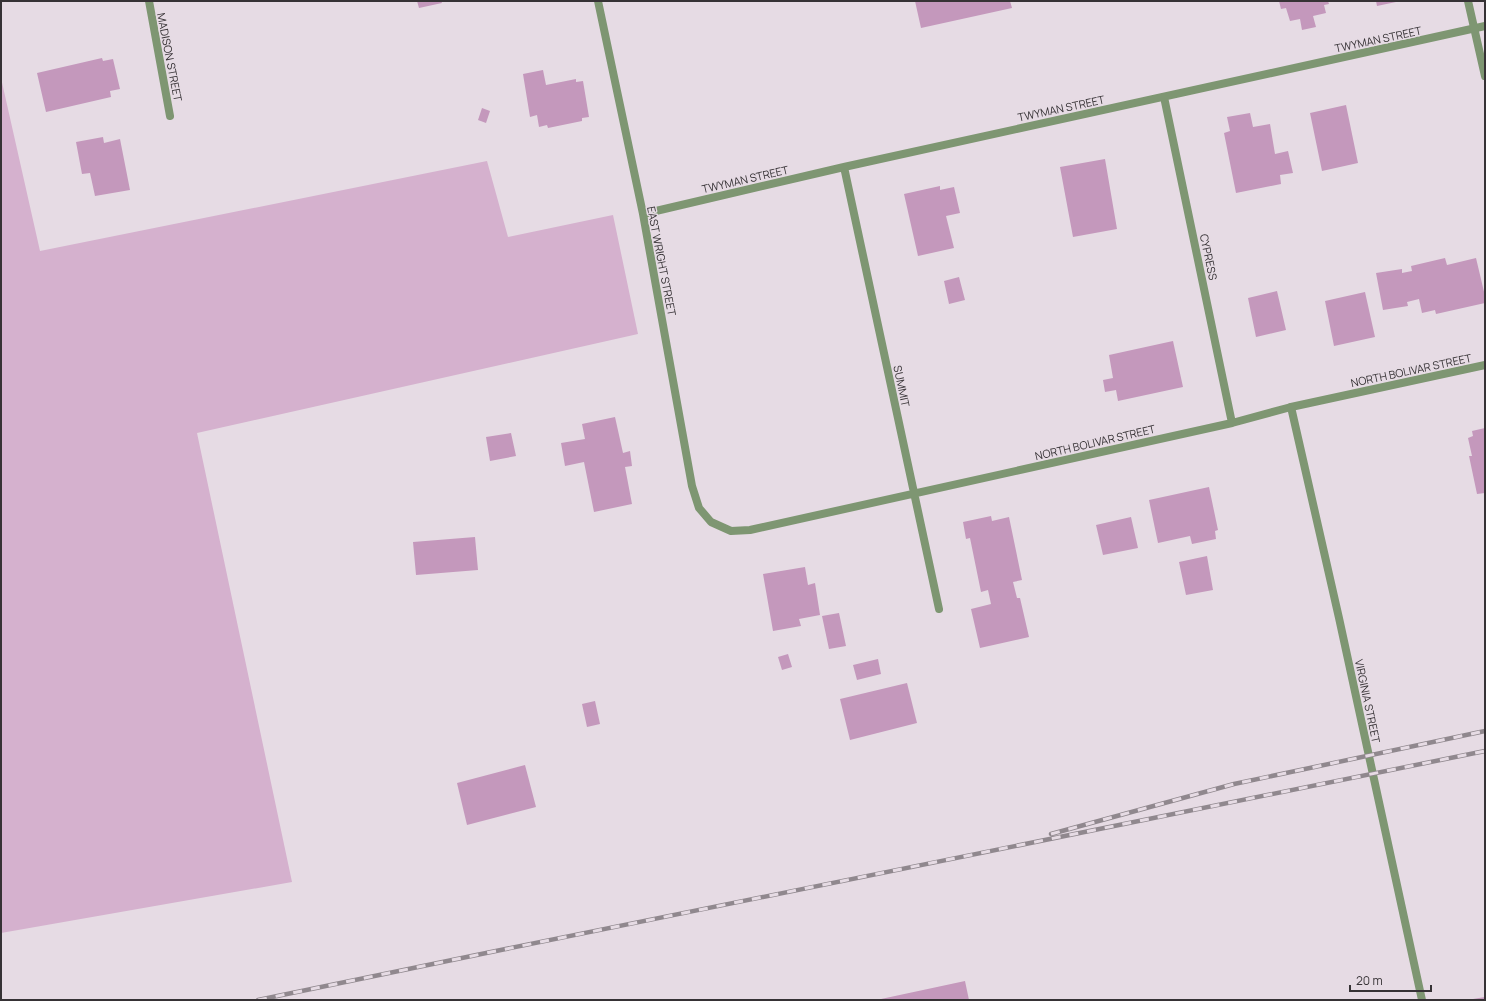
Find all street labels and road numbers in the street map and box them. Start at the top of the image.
street label: MADISON STREET [154,11,186,103]
street label: TWYMAN STREET [1333,22,1423,56]
street label: TWYMAN STREET [1016,91,1106,125]
street label: TWYMAN STREET [700,162,790,196]
street label: EAST WRIGHT STREET [644,205,680,317]
street label: CYPRESS [1197,232,1221,282]
street label: NORTH BOLIVAR STREET [1349,350,1473,390]
street label: SUMMIT [890,364,914,409]
street label: NORTH BOLIVAR STREET [1033,421,1157,463]
street label: VIRGINIA STREET [1352,658,1384,745]

